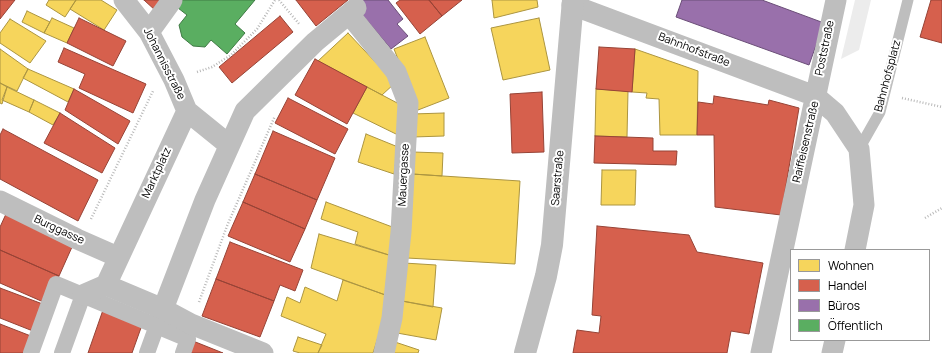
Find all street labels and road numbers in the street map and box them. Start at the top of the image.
street label: Poststraße [813,19,837,77]
street label: Johannisstraße [140,26,188,102]
street label: Bahnhofstraße [656,30,732,70]
street label: Bahnhofsplatz [872,39,904,113]
street label: Raiffeisenstraße [790,100,822,184]
street label: Mauergasse [396,143,412,207]
street label: Marktplatz [139,145,175,201]
street label: Saarstraße [549,150,567,206]
street label: Burggasse [32,213,86,247]

